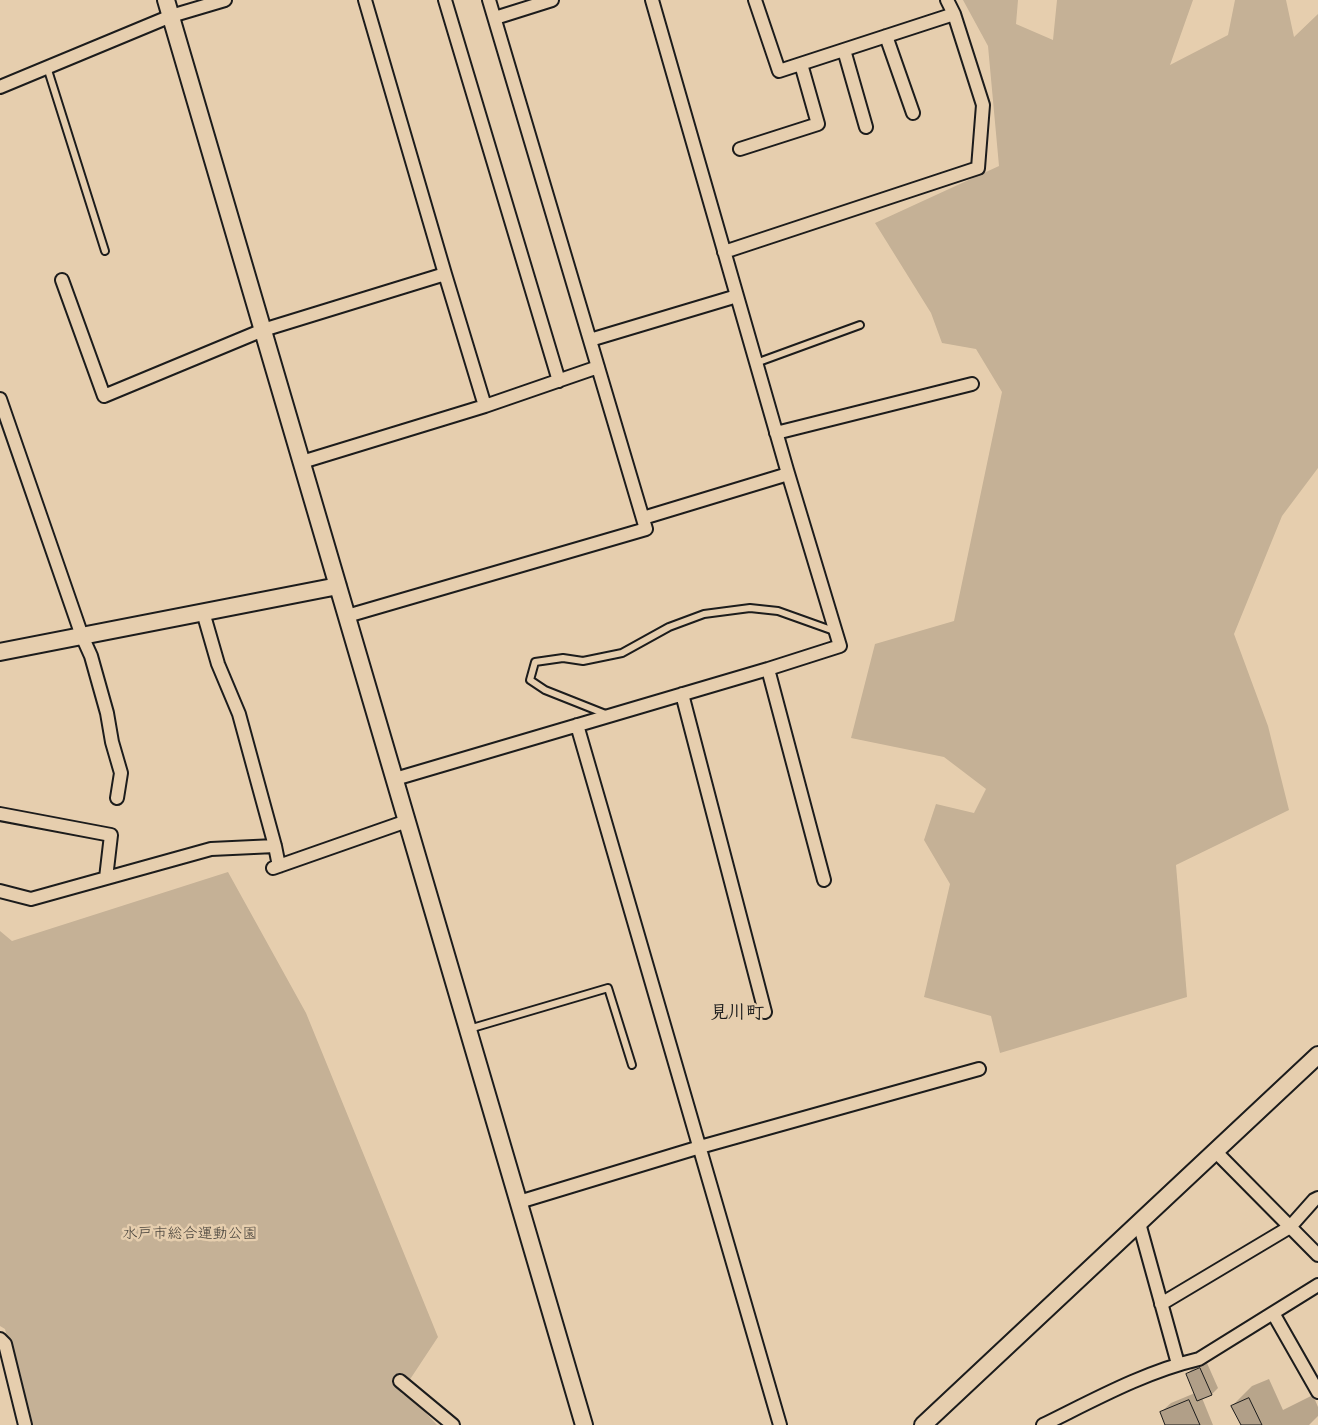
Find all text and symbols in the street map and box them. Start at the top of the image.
district label: 見川町 [710,1002,764,1024]
park label: 水戸市総合運動公園 [123,1225,257,1243]

